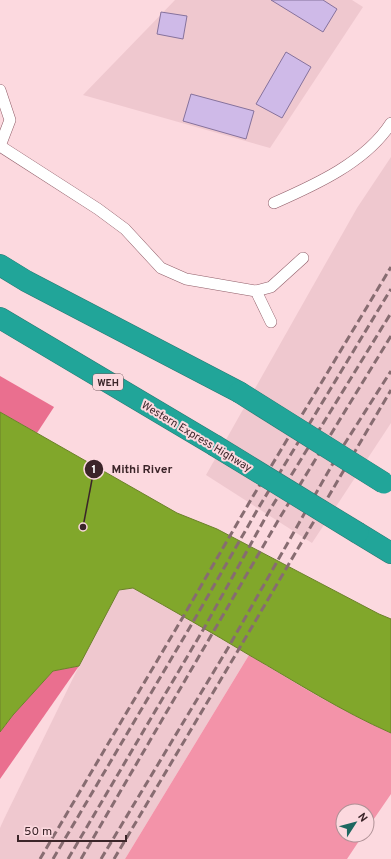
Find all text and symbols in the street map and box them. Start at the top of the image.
road number: WEH [93,374,123,390]
street label: Western Express Highway [139,398,254,475]
callout: Mithi River [84,457,181,481]
text: 1 [92,462,96,478]
text: Mithi River [111,462,173,478]
north arrow [335,803,375,843]
text: N [354,810,370,825]
scale bar [18,817,126,843]
text: 50 m [24,824,52,840]

